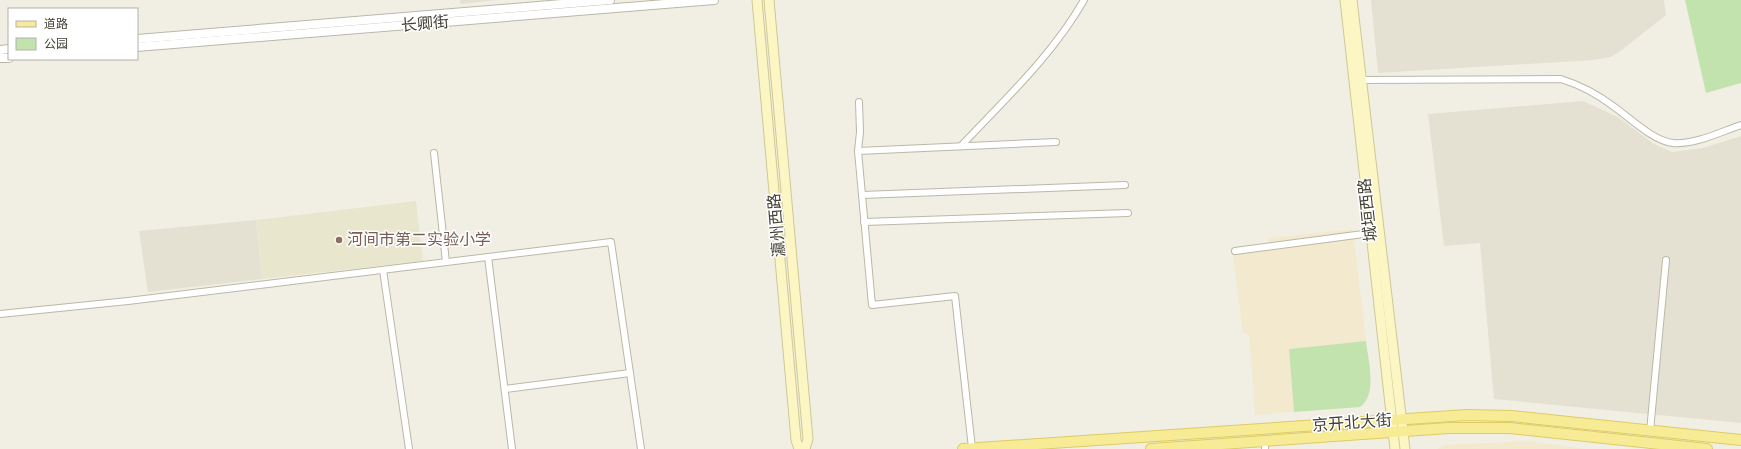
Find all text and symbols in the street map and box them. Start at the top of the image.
legend [8,8,138,60]
street label: 长卿街 [400,13,450,34]
text: 道路 [44,17,68,30]
text: 公园 [44,38,68,50]
street label: 城垣西路 [1356,177,1379,243]
street label: 瀛州西路 [764,192,788,258]
place label: 河间市第二实验小学 [347,231,491,248]
marker: 河间市第二实验小学 [334,235,344,245]
street label: 京开北大街 [1311,411,1392,434]

